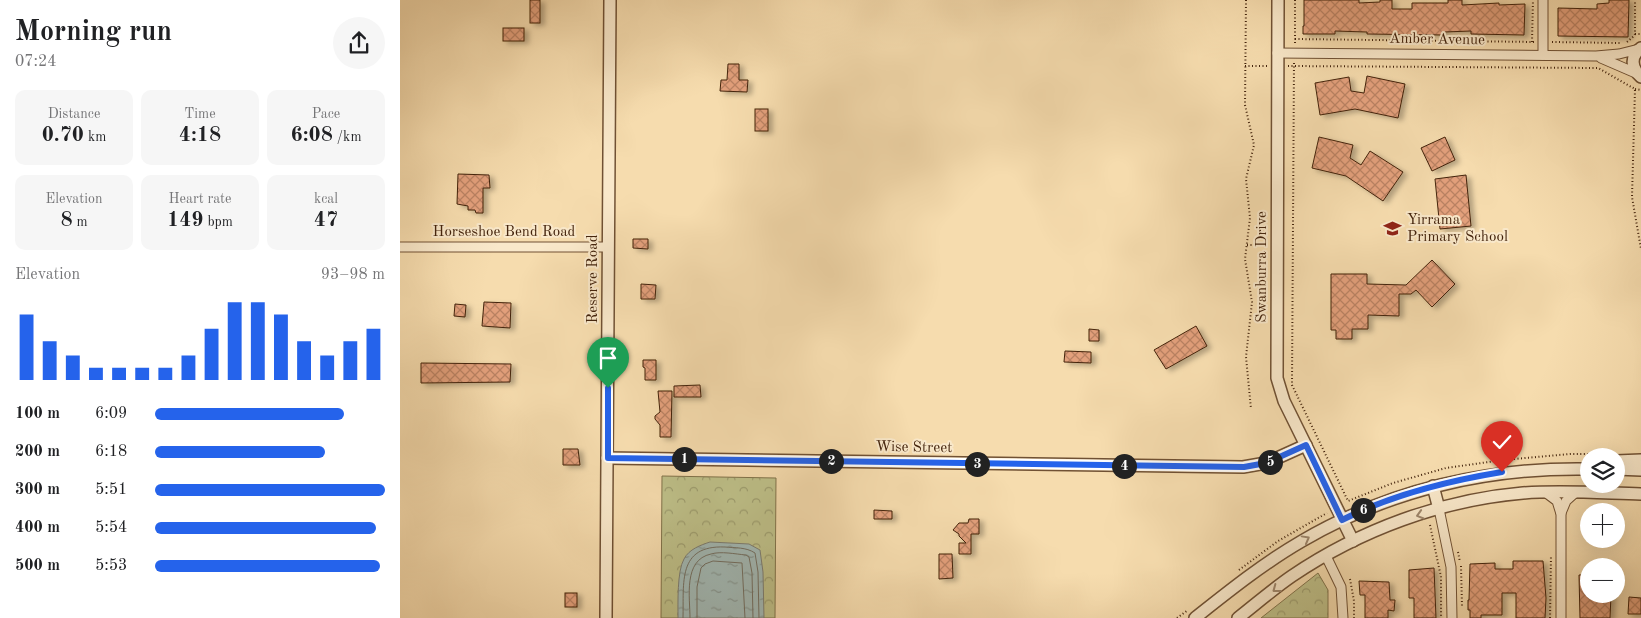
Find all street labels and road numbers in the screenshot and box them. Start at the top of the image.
street label: Amber Avenue [1389,32,1485,48]
street label: Swanburra Drive [1255,211,1270,323]
street label: Horseshoe Bend Road [433,225,576,240]
street label: Reserve Road [586,234,601,323]
street label: Wise Street [875,440,953,456]

